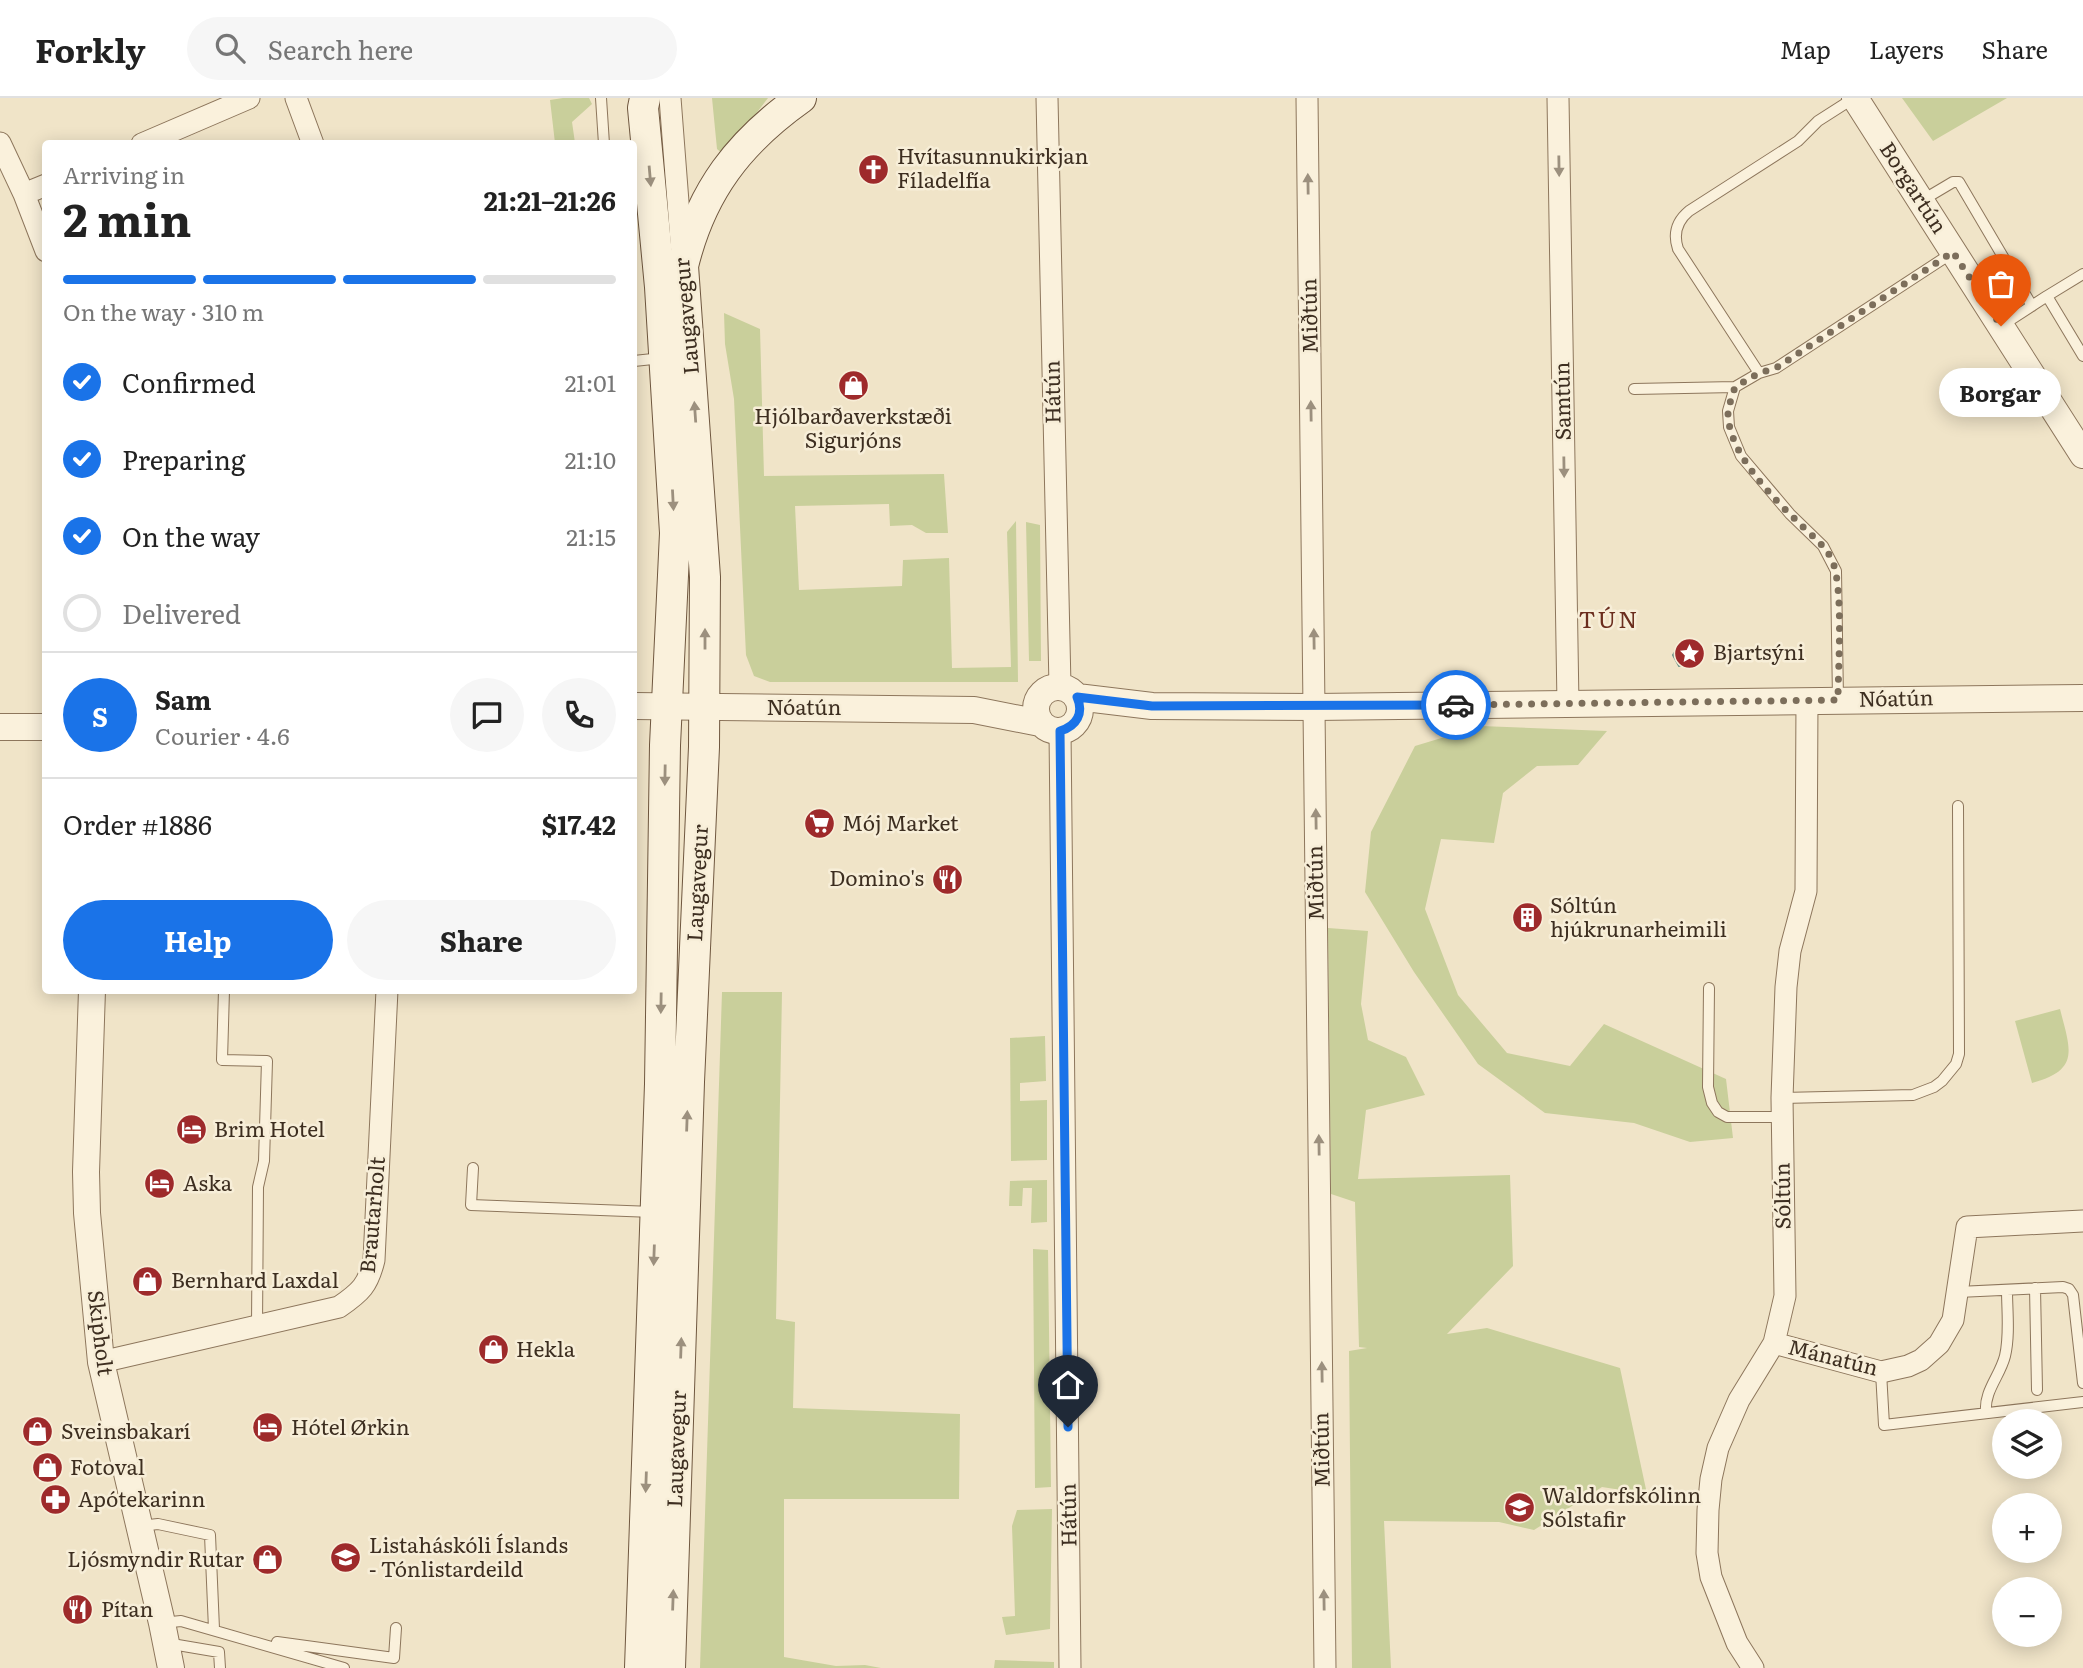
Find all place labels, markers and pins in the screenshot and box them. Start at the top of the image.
place label: Hvítasunnukirkjan Fíladelfía [897,139,1088,194]
church icon: Hvítasunnukirkjan Fíladelfía [857,152,891,186]
pin [1971,254,2031,326]
shop icon: Hjólbarðaverkstæði Sigurjóns [836,368,870,402]
callout: Borgar [1940,368,2062,417]
place label: Hjólbarðaverkstæði Sigurjóns [754,399,952,454]
place label: Bjartsýni [1713,635,1804,666]
place icon: Bjartsýni [1673,636,1707,670]
place label: Mój Market [842,806,959,837]
supermarket icon: Mój Market [802,807,836,841]
place label: Domino's [829,861,924,892]
restaurant icon: Domino's [930,862,964,896]
place label: Sóltún hjúkrunarheimili [1550,888,1727,943]
building icon: Sóltún hjúkrunarheimili [1510,901,1544,935]
place label: Brim Hotel [214,1112,325,1143]
hotel icon: Brim Hotel [174,1113,208,1147]
place label: Aska [183,1166,233,1197]
hotel icon: Aska [143,1167,177,1201]
place label: Bernhard Laxdal [171,1263,339,1294]
shop icon: Bernhard Laxdal [131,1264,165,1298]
place label: Hekla [516,1332,576,1363]
shop icon: Hekla [476,1333,510,1367]
pin [1038,1355,1098,1427]
place label: Hótel Ørkin [291,1410,410,1441]
hotel icon: Hótel Ørkin [251,1411,285,1445]
place label: Sveinsbakarí [61,1414,191,1445]
shop icon: Sveinsbakarí [21,1415,55,1449]
place label: Fotoval [70,1450,145,1481]
shop icon: Fotoval [30,1451,64,1485]
place label: Waldorfskólinn Sólstafir [1542,1478,1701,1533]
place label: Apótekarinn [78,1482,205,1513]
pharmacy icon: Apótekarinn [38,1483,72,1517]
school or university icon: Waldorfskólinn Sólstafir [1502,1491,1536,1525]
place label: Listaháskóli Íslands - Tónlistardeild [369,1528,568,1583]
school or university icon: Listaháskóli Íslands - Tónlistardeild [329,1541,363,1575]
place label: Ljósmyndir Rutar [67,1542,244,1573]
shop icon: Ljósmyndir Rutar [250,1543,284,1577]
place label: Pítan [101,1592,153,1623]
restaurant icon: Pítan [61,1593,95,1627]

